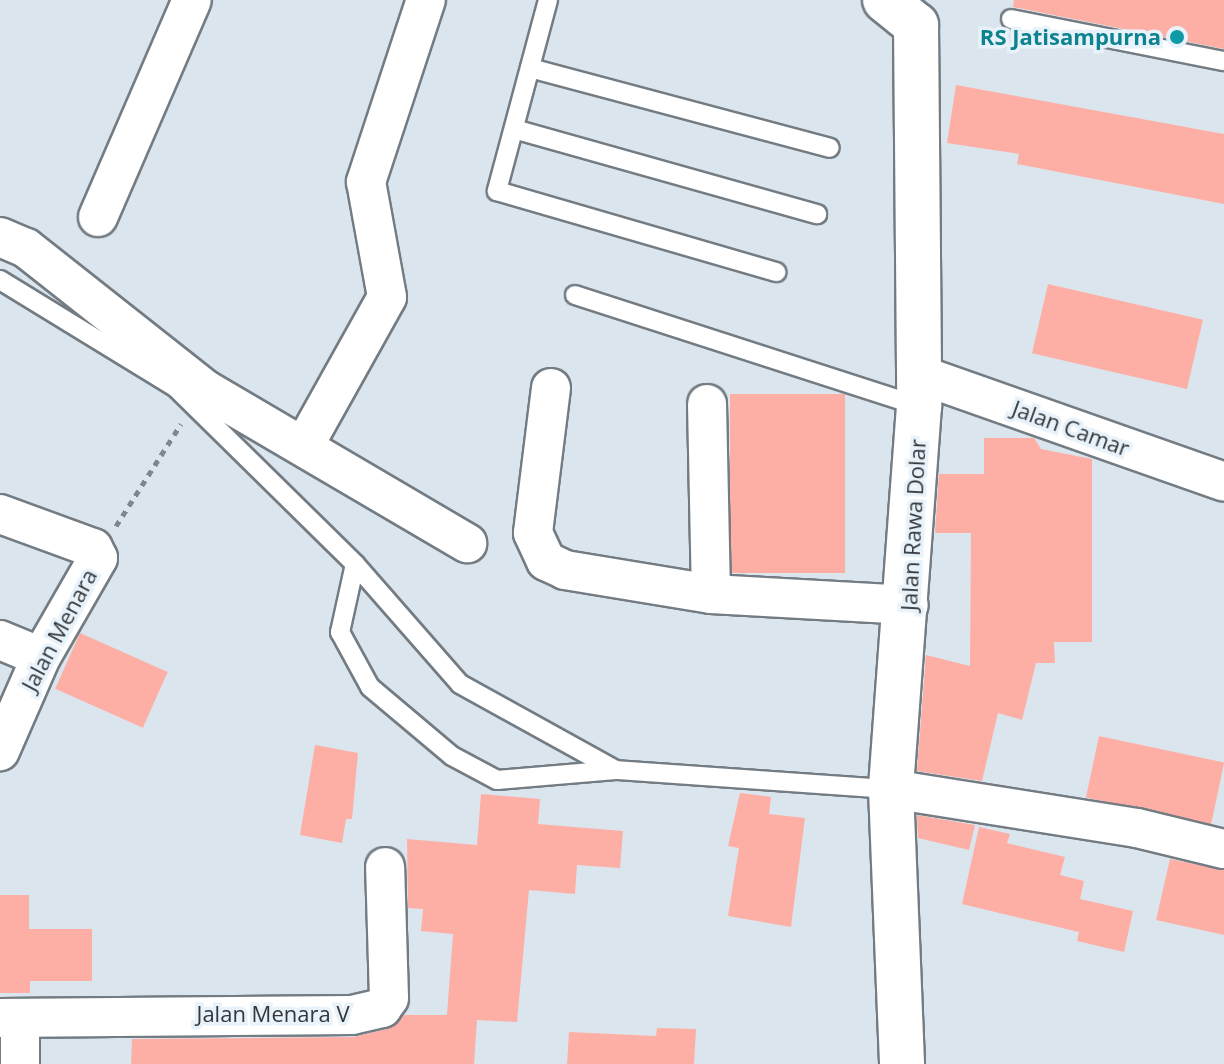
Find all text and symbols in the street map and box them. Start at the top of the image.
place label: RS Jatisampurna [980,24,1161,50]
marker: RS Jatisampurna [1168,28,1186,46]
street label: Jalan Camar [1009,395,1133,461]
street label: Jalan Rawa Dolar [895,438,931,612]
street label: Jalan Menara [16,565,102,695]
street label: Jalan Menara V [196,1001,350,1027]

